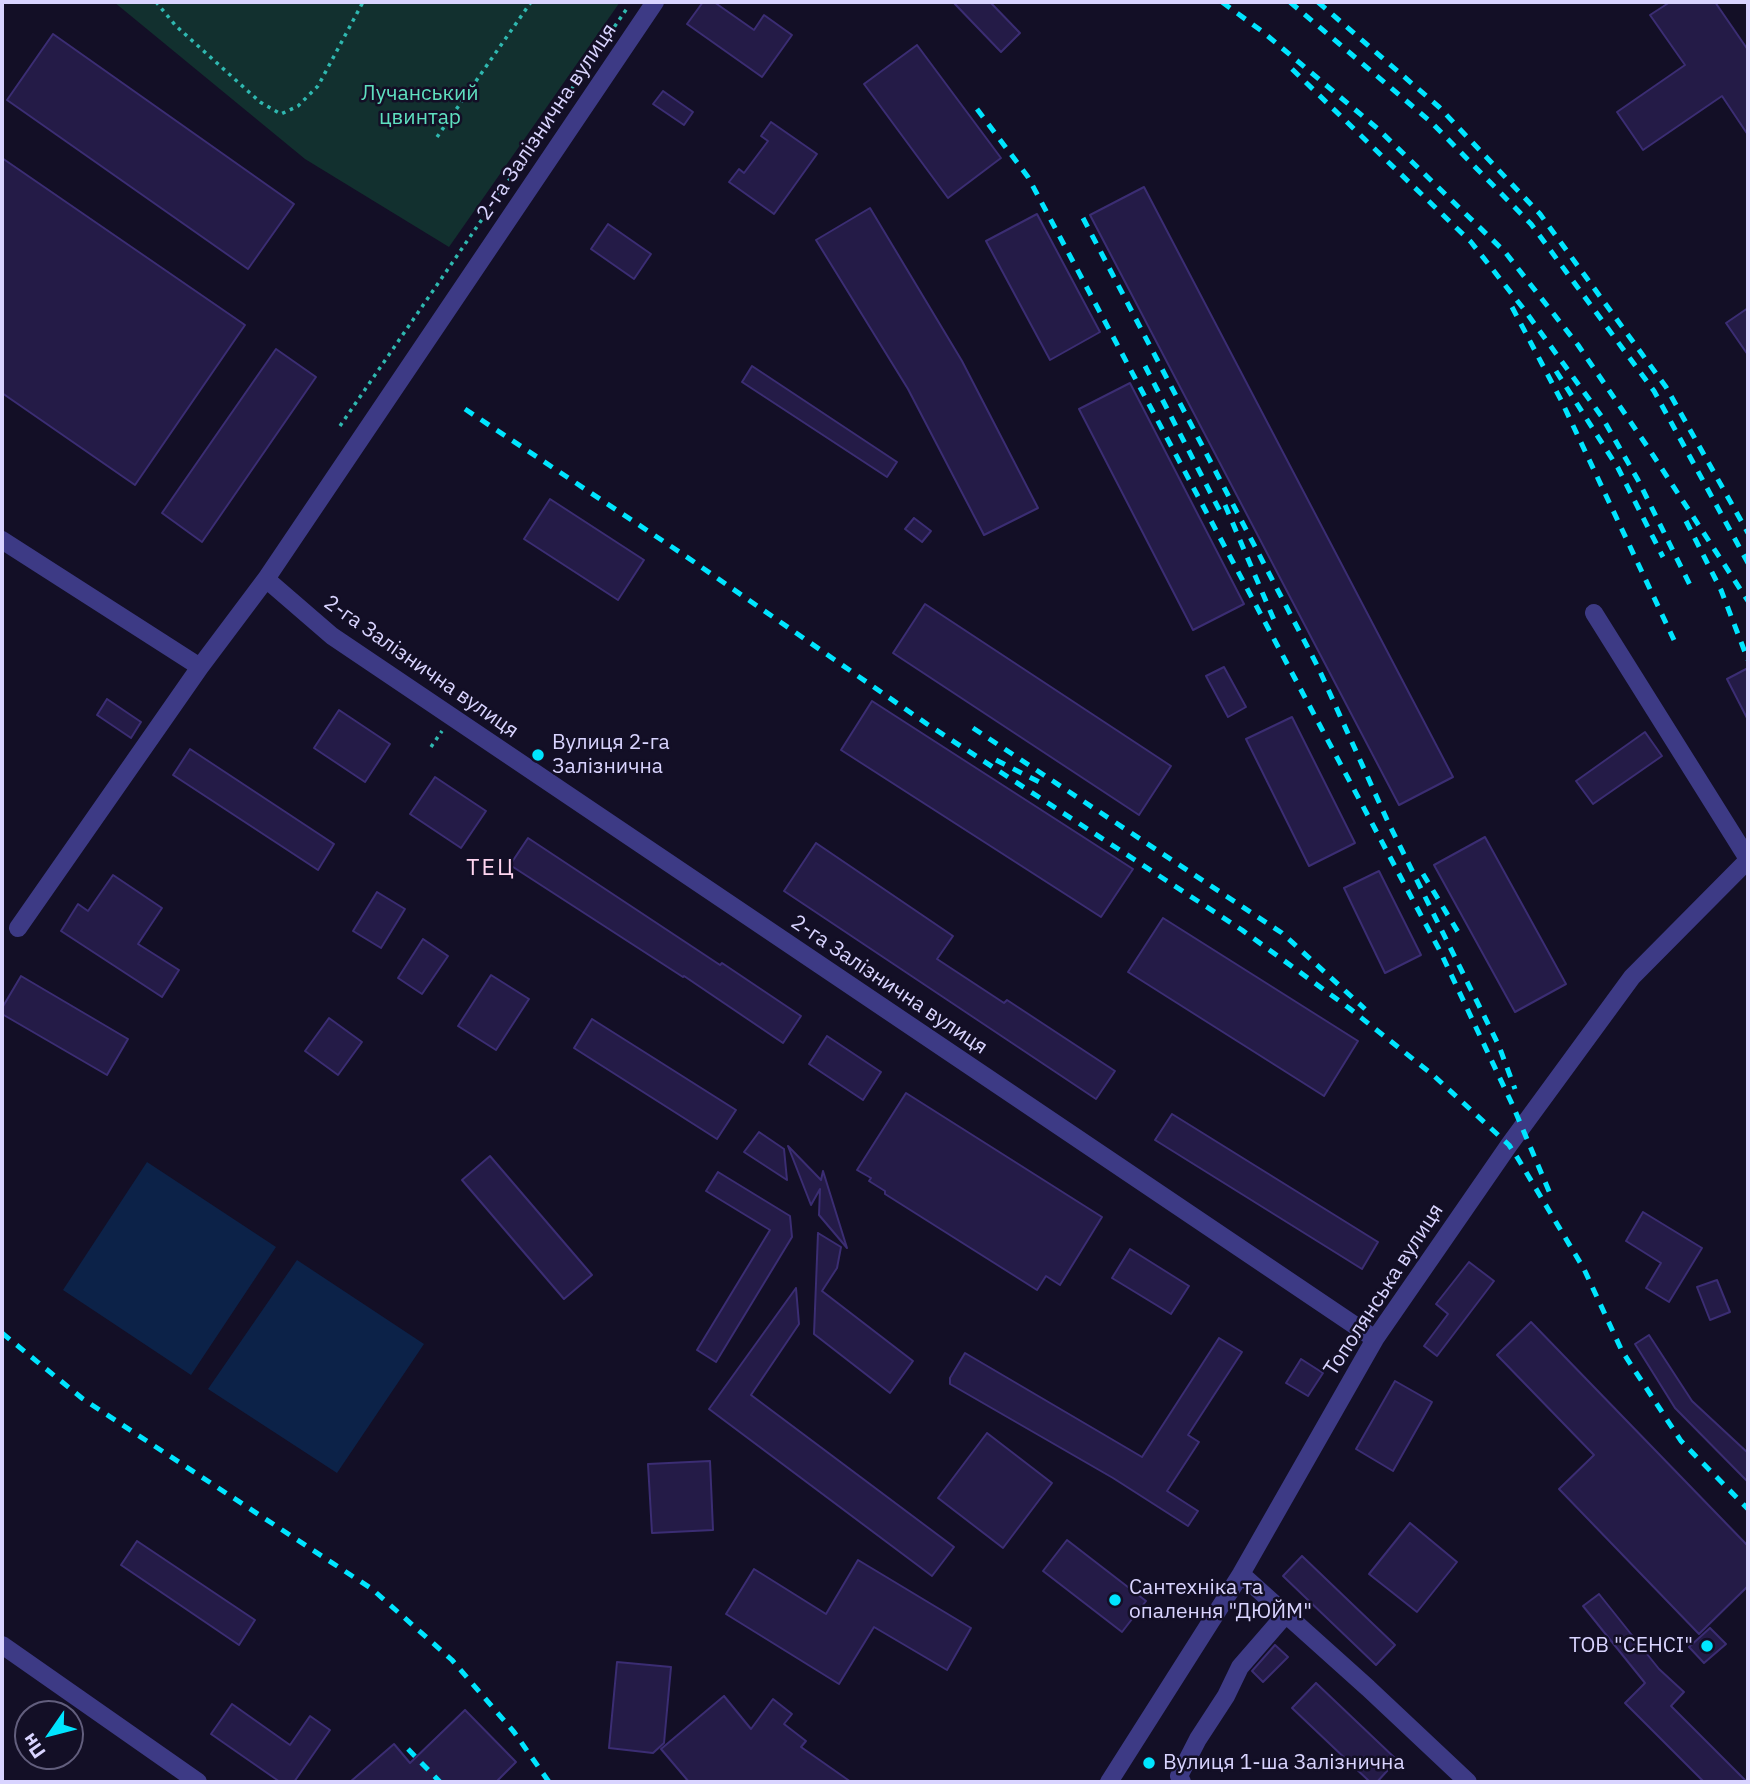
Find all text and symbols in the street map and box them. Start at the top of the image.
street label: 2-га Залізнична вулиця [472,19,622,225]
park label: Лучанський цвинтар [361,81,479,131]
street label: 2-га Залізнична вулиця [319,590,523,744]
place label: Вулиця 2-га Залізнична [552,730,670,780]
marker: Вулиця 2-га Залізнична [530,747,546,763]
district label: ТЕЦ [467,854,515,882]
street label: 2-га Залізнична вулиця [786,910,992,1060]
street label: Тополянська вулиця [1319,1199,1449,1381]
place label: Сантехніка та опалення "ДЮЙМ" [1129,1575,1312,1625]
marker: Сантехніка та опалення "ДЮЙМ" [1107,1592,1123,1608]
place label: ТОВ "СЕНСІ" [1569,1633,1693,1659]
marker: ТОВ "СЕНСІ" [1699,1638,1715,1654]
north arrow [14,1700,84,1770]
text: Пн [16,1729,50,1763]
place label: Вулиця 1-ша Залізнична [1163,1750,1405,1776]
marker: Вулиця 1-ша Залізнична [1141,1755,1157,1771]

